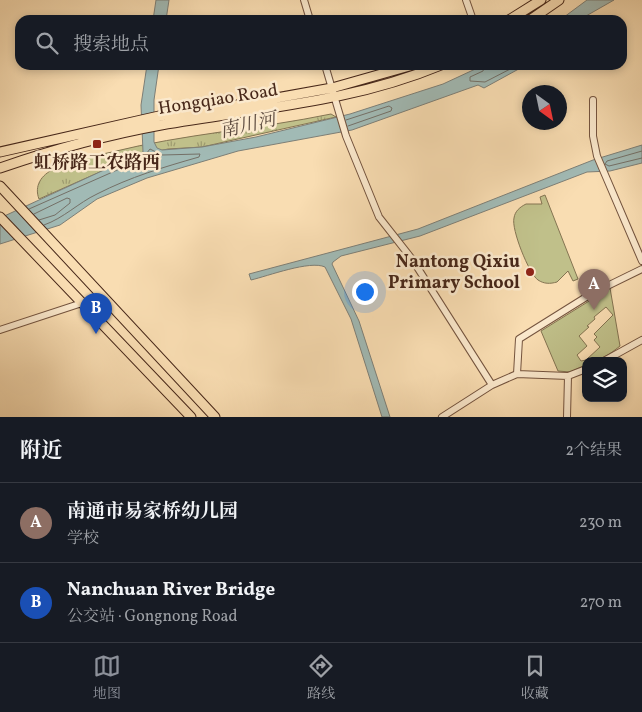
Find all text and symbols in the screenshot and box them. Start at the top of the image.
search box [15,15,627,70]
icon: search [33,29,61,57]
text: 搜索地点 [73,32,149,58]
street label: Hongqiao Road [156,78,280,122]
north arrow [522,85,567,130]
water label: 南川河 [217,106,282,145]
marker: 虹桥路工农路西 [91,138,103,150]
place label: 虹桥路工农路西 [34,151,160,176]
place label: Nantong Qixiu Primary School [388,250,520,296]
marker: Nantong Qixiu Primary School [524,266,536,278]
pin: A [578,269,610,310]
your location [352,279,378,305]
pin: B [80,293,112,334]
map controls [582,357,627,402]
button: layers [582,357,627,402]
text: 附近 [20,437,62,466]
text: 2个结果 [565,440,622,462]
text: 南通市易家桥幼儿园 [67,499,238,525]
text: A [30,512,42,534]
text: 230 m [579,512,622,534]
text: 学校 [67,528,99,550]
text: Nanchuan River Bridge [67,577,275,603]
text: B [31,592,41,614]
text: 270 m [580,592,622,614]
text: 公交站 · Gongnong Road [67,606,238,628]
tab: 地图 [93,652,121,704]
tab: 路线 [307,652,335,704]
tab: 收藏 [521,652,549,704]

